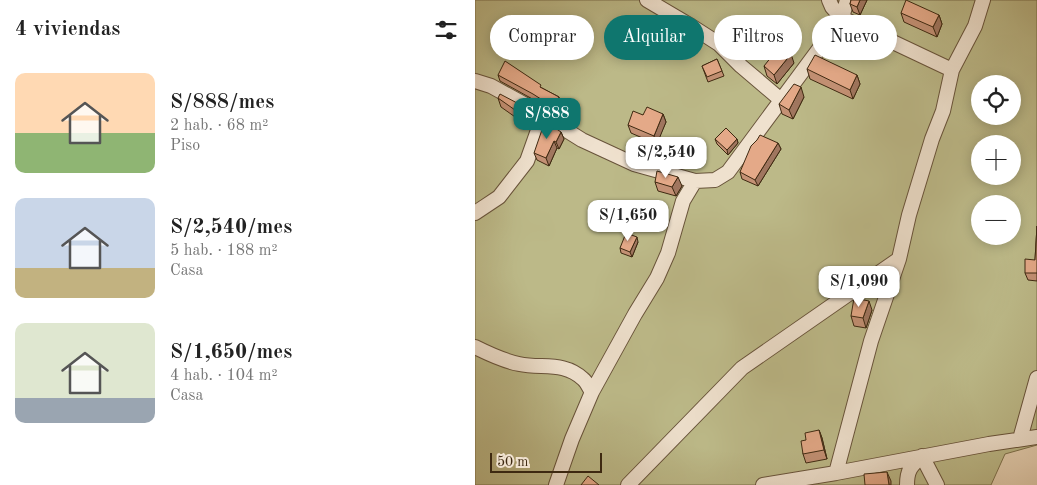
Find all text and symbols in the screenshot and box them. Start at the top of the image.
chip: Comprar [490,15,594,60]
chip: Alquilar [604,15,704,60]
chip: Filtros [714,15,802,60]
chip: Nuevo [812,15,897,60]
icon: filters [432,16,460,44]
text: 4 viviendas [15,19,120,40]
map controls [971,75,1021,245]
button: locate [971,75,1021,125]
text: S/888/mes [170,92,274,113]
icon: home [55,93,115,153]
pin: S/888 [512,98,582,140]
text: S/888 [525,106,569,122]
text: 2 hab. · 68 m² [170,118,268,134]
button: + [971,135,1021,185]
pin: S/2,540 [620,136,712,179]
text: Piso [170,138,200,154]
text: S/2,540 [637,145,695,161]
button: − [971,195,1021,245]
pin: S/1,650 [582,200,674,242]
text: S/1,650 [599,208,657,224]
text: S/2,540/mes [170,217,292,238]
icon: home [55,218,115,278]
text: 5 hab. · 188 m² [170,243,278,259]
text: Casa [170,263,203,279]
pin: S/1,090 [813,266,905,308]
text: S/1,090 [830,274,888,290]
text: S/1,650/mes [170,342,292,363]
icon: home [55,343,115,403]
text: 4 hab. · 104 m² [170,368,278,384]
text: Casa [170,388,203,404]
scale bar [490,450,603,473]
text: 50 m [497,455,528,469]

